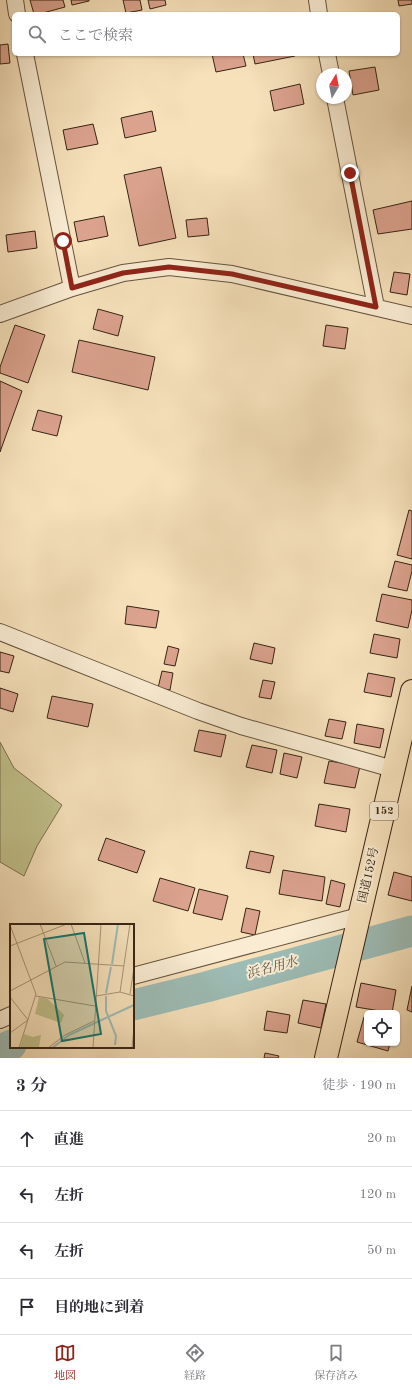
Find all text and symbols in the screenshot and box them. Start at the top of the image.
search box [12,12,400,56]
icon: search [26,23,48,45]
text: ここで検索 [58,29,133,44]
north arrow [316,68,352,104]
route end [341,164,359,182]
route start [54,232,72,250]
road number: 152 [370,802,398,820]
street label: 国道152号 [355,845,381,904]
inset map [10,924,134,1048]
water label: 浜名用水 [245,954,301,981]
map controls [364,1010,400,1046]
button: locate [364,1010,400,1046]
text: 3 分 [16,1078,48,1095]
text: 徒歩 · 190 m [322,1079,396,1092]
icon: ahead [16,1128,38,1150]
text: 20 m [367,1132,396,1145]
text: 直進 [54,1133,84,1148]
icon: left [16,1184,38,1206]
text: 120 m [359,1188,396,1201]
text: 左折 [54,1189,84,1204]
icon: left [16,1240,38,1262]
text: 50 m [367,1244,396,1257]
text: 左折 [54,1245,84,1260]
icon: arrive [16,1296,38,1318]
text: 目的地に到着 [54,1301,144,1316]
tab: 地図 [54,1342,76,1384]
tab: 経路 [184,1342,206,1384]
tab: 保存済み [314,1342,358,1384]

